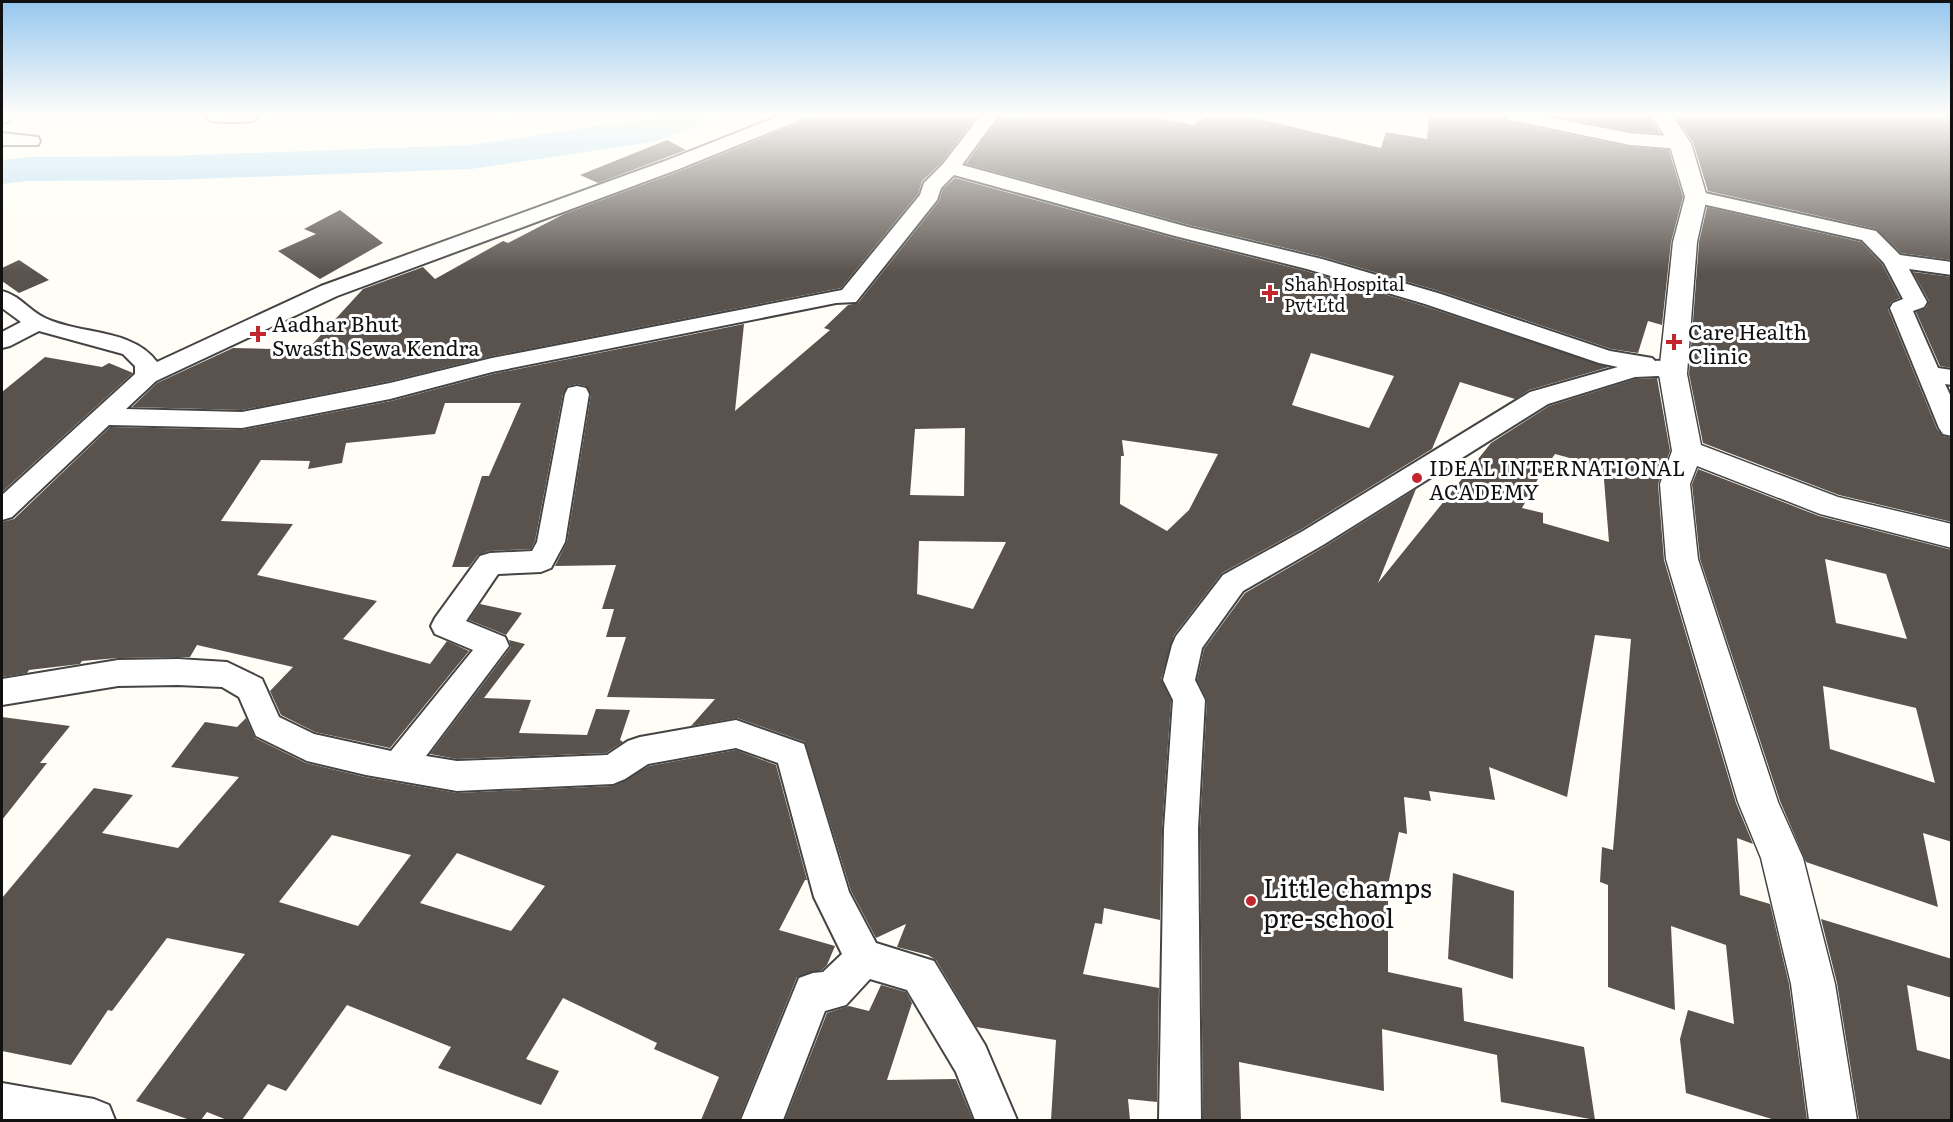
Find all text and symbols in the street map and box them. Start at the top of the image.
place label: Shah Hospital Pvt Ltd [1284,270,1405,318]
marker: Shah Hospital Pvt Ltd [1261,284,1279,302]
place label: Aadhar Bhut Swasth Sewa Kendra [272,307,480,362]
place label: Care Health Clinic [1688,315,1807,370]
marker: Aadhar Bhut Swasth Sewa Kendra [249,325,267,343]
marker: Care Health Clinic [1665,333,1683,351]
place label: IDEAL INTERNATIONAL ACADEMY [1429,451,1685,506]
marker: IDEAL INTERNATIONAL ACADEMY [1410,471,1424,485]
place label: Little champs pre-school [1263,867,1432,936]
marker: Little champs pre-school [1244,894,1258,908]

